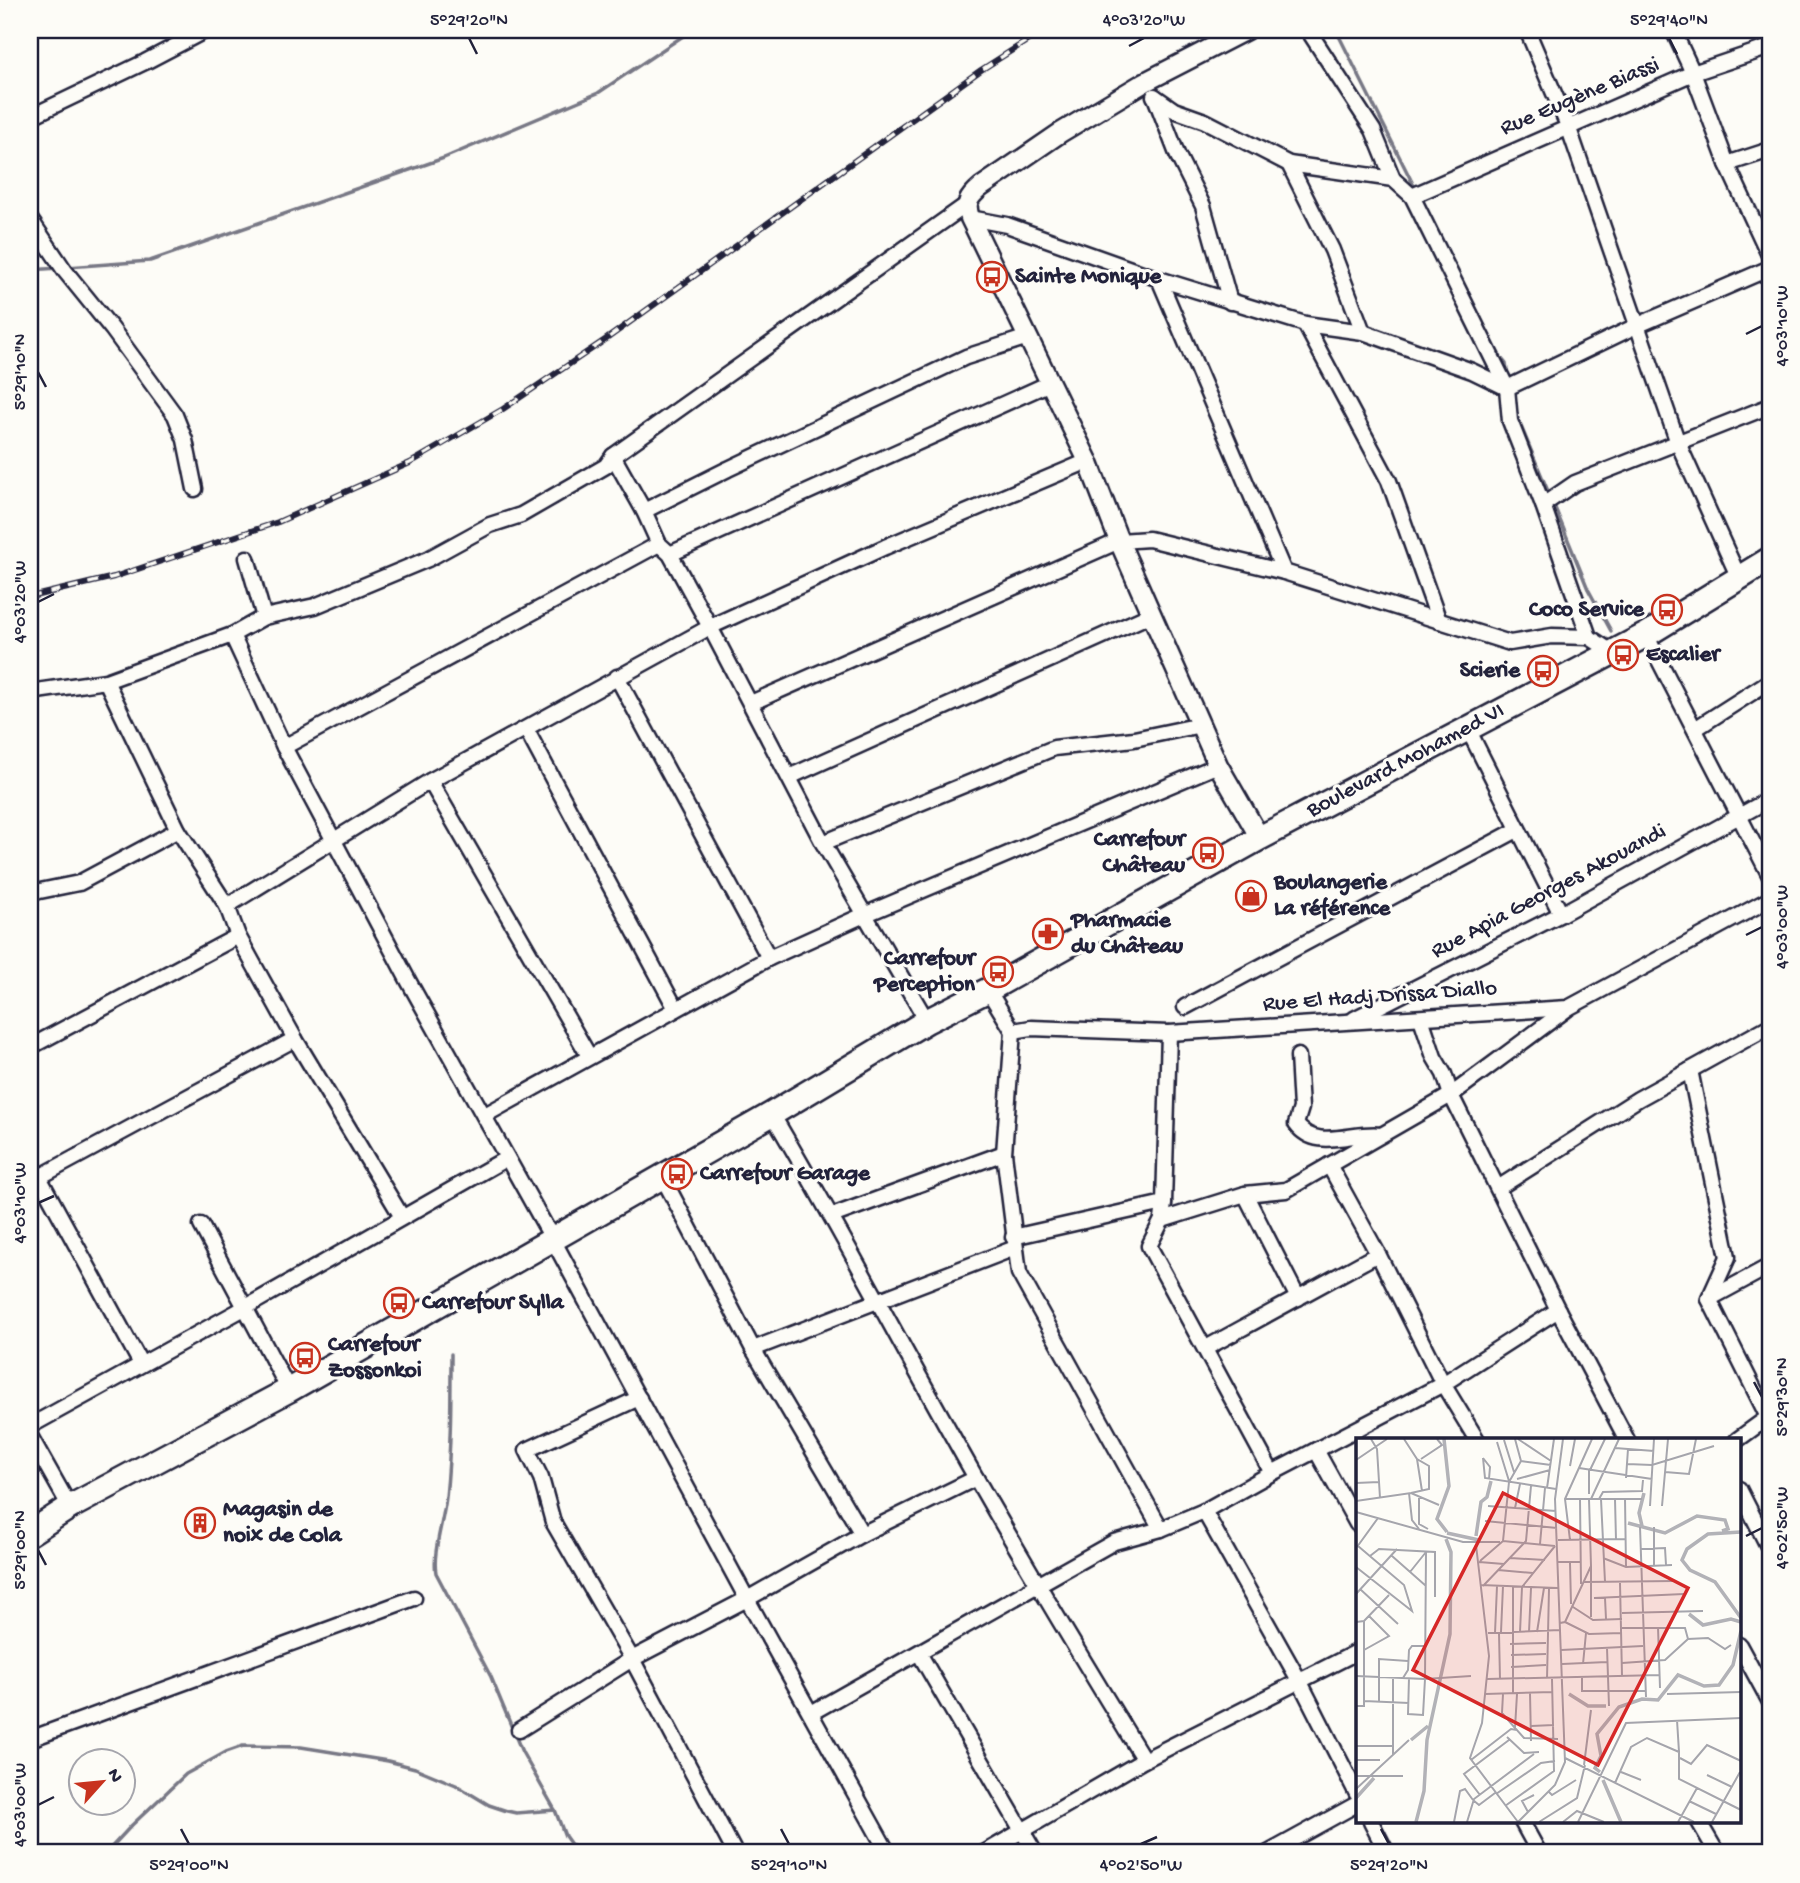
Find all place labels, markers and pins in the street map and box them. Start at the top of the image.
bus stop icon: Sainte Monique [975,260,1009,294]
place label: Sainte Monique [1015,264,1162,291]
bus stop icon: Coco Service [1650,593,1684,627]
place label: Coco Service [1529,597,1645,624]
bus stop icon: Escalier [1606,638,1640,672]
place label: Escalier [1646,642,1722,669]
bus stop icon: Scierie [1526,654,1560,688]
place label: Scierie [1460,658,1521,685]
place label: Carrefour Château [1094,827,1188,880]
bus stop icon: Carrefour Château [1191,836,1225,870]
place label: Boulangerie La référence [1273,870,1391,923]
shop icon: Boulangerie La référence [1234,879,1268,913]
place label: Pharmacie du Château [1069,908,1183,961]
pharmacy icon: Pharmacie du Château [1031,917,1065,951]
place label: Carrefour Perception [872,946,978,999]
bus stop icon: Carrefour Perception [981,955,1015,989]
bus stop icon: Carrefour Garage [660,1157,694,1191]
place label: Carrefour Garage [700,1161,871,1188]
bus stop icon: Carrefour Sylla [382,1286,416,1320]
place label: Carrefour Sylla [422,1290,565,1317]
place label: Carrefour Zossonkoi [328,1332,422,1385]
bus stop icon: Carrefour Zossonkoi [288,1341,322,1375]
place label: Magasin de noix de Cola [223,1497,343,1550]
building icon: Magasin de noix de Cola [183,1506,217,1540]

